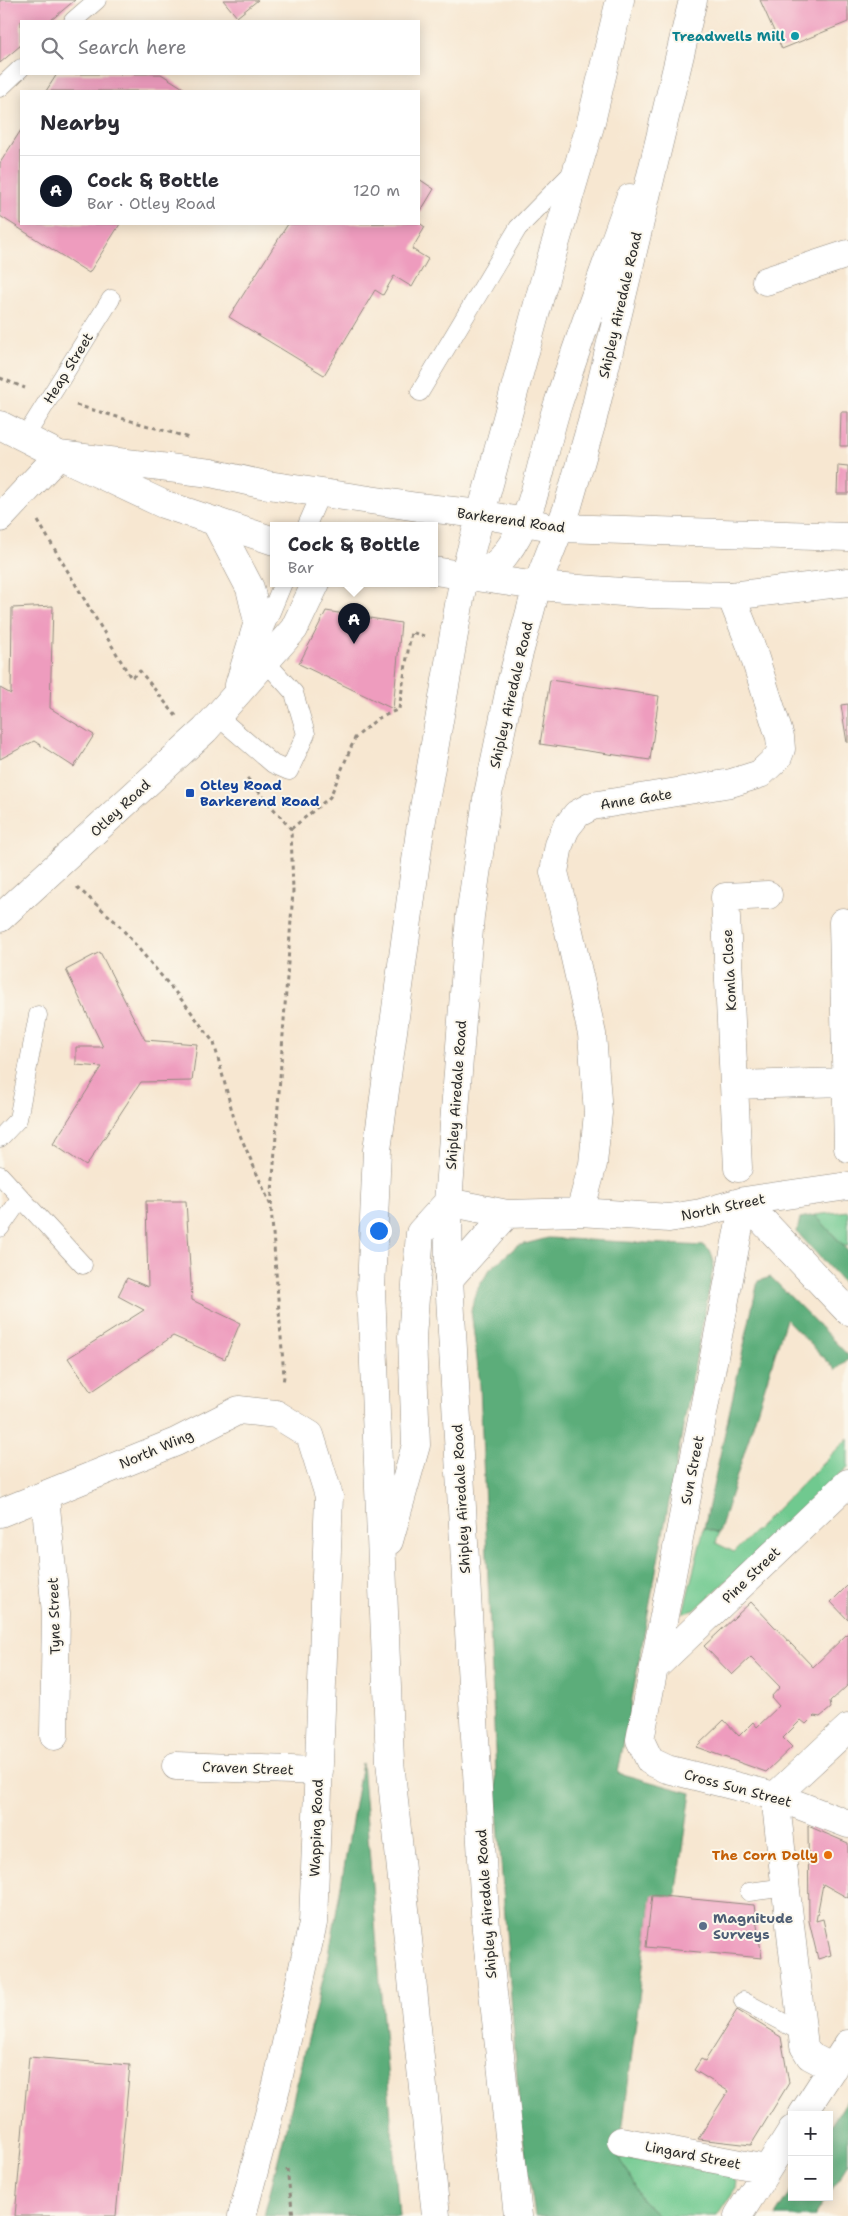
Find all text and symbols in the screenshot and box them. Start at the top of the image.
search box [20,20,420,75]
place label: Treadwells Mill [672,27,785,45]
marker: Treadwells Mill [789,30,801,42]
icon: search [38,34,66,62]
text: Search here [78,35,187,60]
text: Nearby [40,109,120,137]
text: Cock & Bottle [87,168,219,193]
text: A [50,180,62,201]
text: 120 m [353,180,400,201]
text: Bar · Otley Road [87,193,216,214]
street label: Shipley Airedale Road [594,230,646,380]
street label: Heap Street [39,329,97,407]
street label: Barkerend Road [456,504,566,537]
popup [270,522,438,587]
text: Cock & Bottle [288,532,420,557]
text: Bar [288,557,314,578]
pin: A [338,603,370,644]
street label: Shipley Airedale Road [485,620,537,770]
street label: Otley Road [86,775,154,840]
place label: Otley Road Barkerend Road [200,776,320,810]
street label: Anne Gate [599,784,673,814]
marker: Otley Road Barkerend Road [184,787,196,799]
street label: Komla Close [718,928,740,1011]
street label: Shipley Airedale Road [442,1020,470,1170]
street label: North Street [679,1189,767,1225]
your location [366,1218,392,1244]
street label: Shipley Airedale Road [448,1424,474,1574]
street label: North Wing [116,1425,196,1473]
street label: Sun Street [676,1434,708,1506]
street label: Pine Street [718,1543,784,1607]
street label: Tyne Street [44,1577,64,1655]
street label: Craven Street [202,1757,294,1779]
street label: Cross Sun Street [682,1765,794,1811]
street label: Wapping Road [305,1779,327,1877]
street label: Shipley Airedale Road [472,1829,500,1979]
place label: The Corn Dolly [712,1846,818,1864]
marker: The Corn Dolly [822,1849,834,1861]
place label: Magnitude Surveys [713,1909,793,1943]
marker: Magnitude Surveys [697,1920,709,1932]
map controls [788,2111,833,2201]
button: + [788,2111,833,2156]
street label: Lingard Street [643,2137,743,2173]
button: − [788,2156,833,2201]

